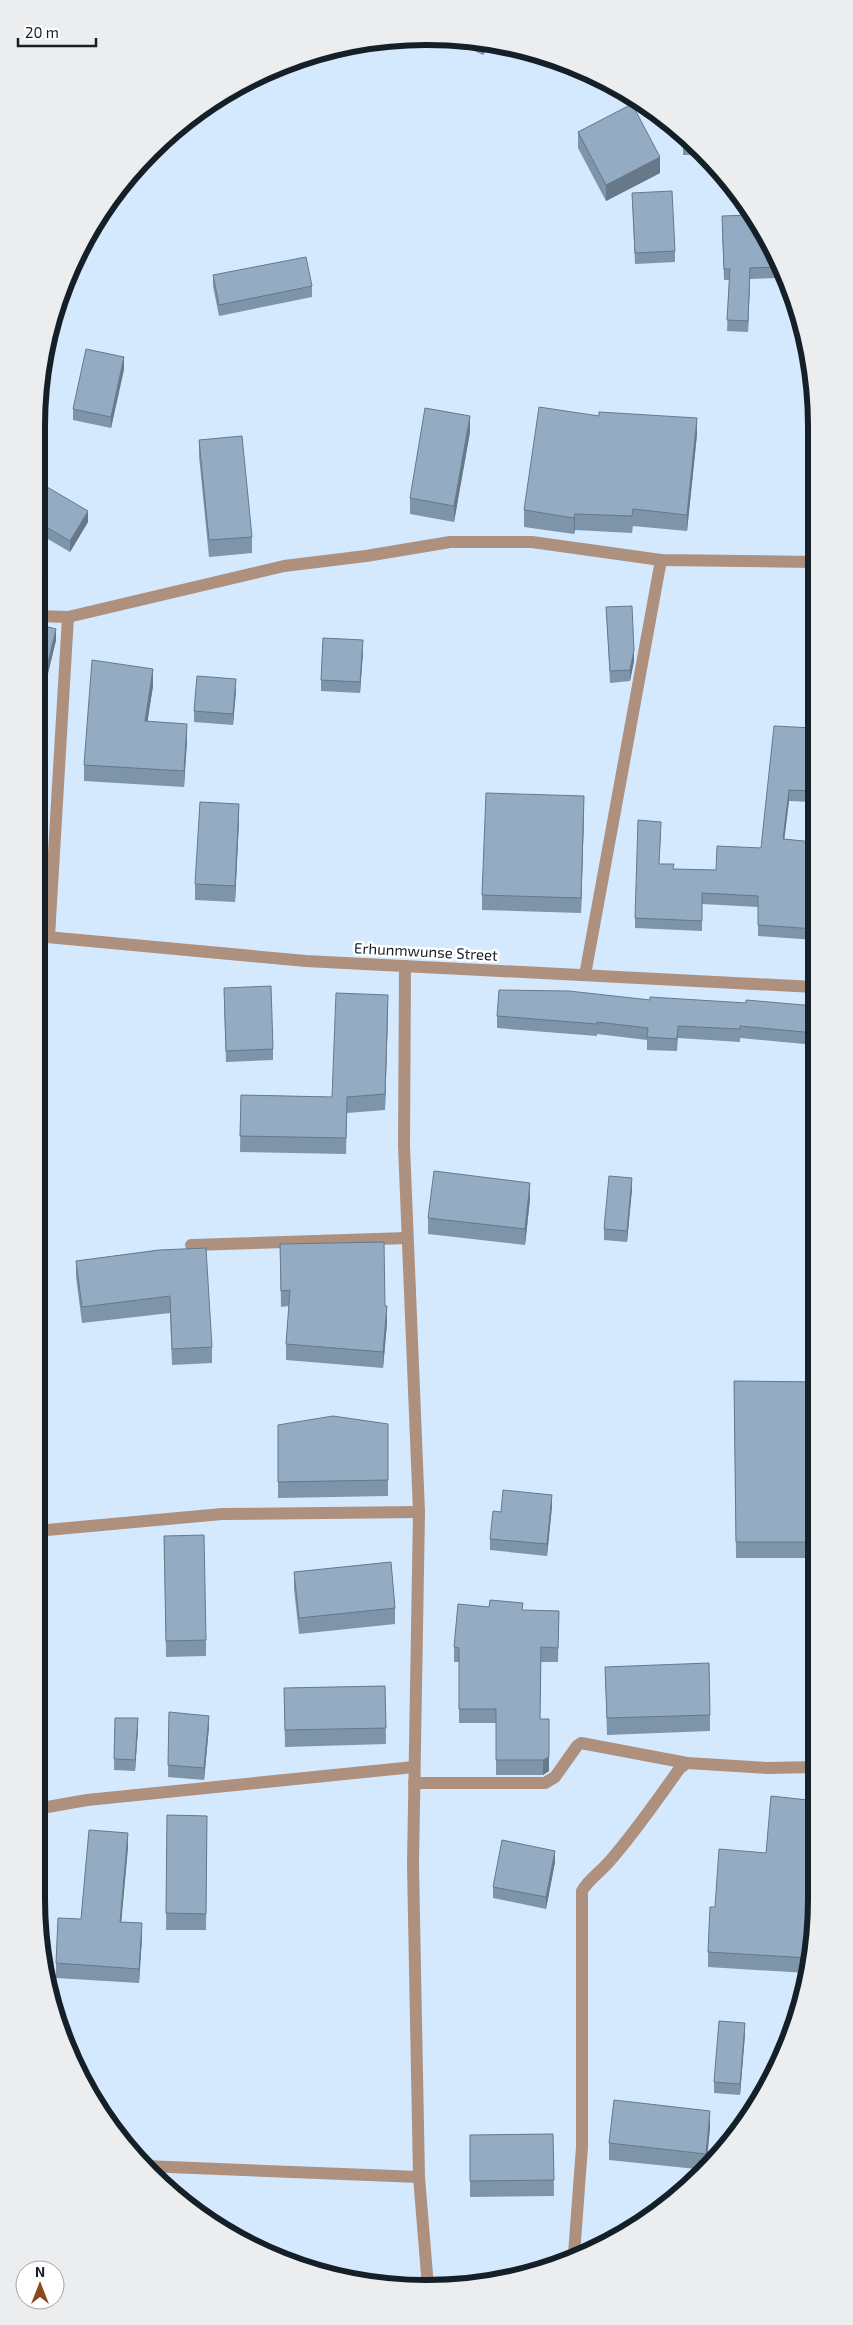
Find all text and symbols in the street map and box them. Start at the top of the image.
scale bar [18,15,95,47]
text: 20 m [25,23,59,41]
street label: Erhunmwunse Street [354,938,499,964]
north arrow [15,2260,65,2310]
text: N [35,2263,45,2280]

